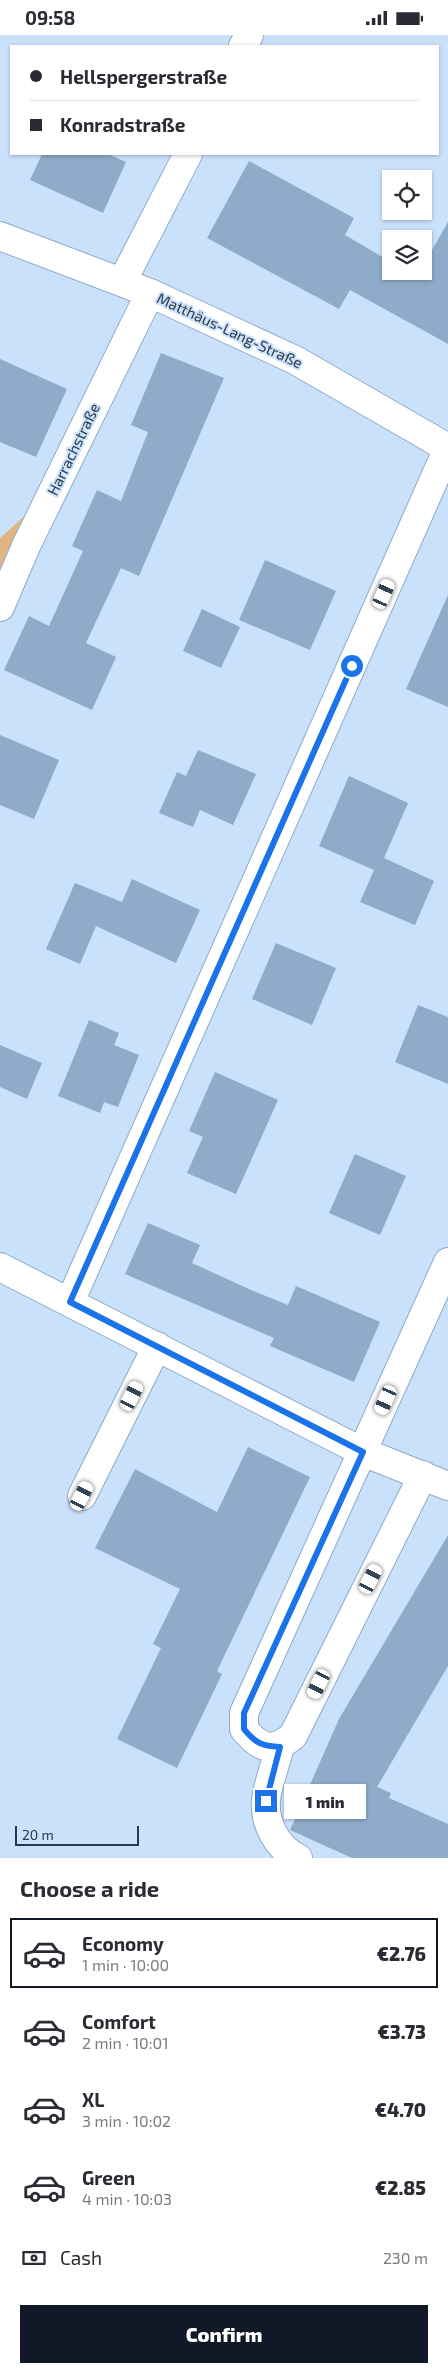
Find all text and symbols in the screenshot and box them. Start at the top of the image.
text: 09:58 [25,6,75,29]
text: Hellspergerstraße [60,65,227,88]
text: Konradstraße [60,113,186,136]
map controls [382,170,432,280]
button: locate [382,170,432,220]
button: layers [382,230,432,280]
street label: Matthäus-Lang-Straße [154,288,306,372]
street label: Harrachstraße [43,400,103,498]
car [371,577,396,611]
route start [341,655,363,677]
car [118,1379,145,1413]
car [373,1383,398,1417]
car [68,1479,95,1513]
car [357,1562,384,1596]
car [305,1667,332,1701]
callout: 1 min [284,1783,366,1819]
route end [255,1790,277,1812]
text: 1 min [305,1792,345,1811]
scale bar [15,1823,139,1846]
text: 20 m [22,1826,54,1843]
text: Choose a ride [20,1875,159,1901]
icon: car [22,1931,67,1976]
text: Economy [82,1932,164,1955]
text: €2.76 [377,1942,426,1965]
text: 1 min · 10:00 [82,1955,169,1974]
icon: car [22,2009,67,2054]
text: Comfort [82,2010,156,2033]
text: €3.73 [378,2020,426,2043]
text: 2 min · 10:01 [82,2033,169,2052]
icon: car [22,2087,67,2132]
text: XL [82,2088,104,2111]
text: €4.70 [375,2098,426,2121]
text: 3 min · 10:02 [82,2111,171,2130]
icon: car [22,2165,67,2210]
text: Green [82,2166,135,2189]
text: €2.85 [375,2176,426,2199]
text: 4 min · 10:03 [82,2189,172,2208]
icon: cash [20,2244,48,2272]
text: Cash [60,2246,102,2269]
text: 230 m [383,2248,428,2267]
button: Confirm [20,2305,428,2363]

